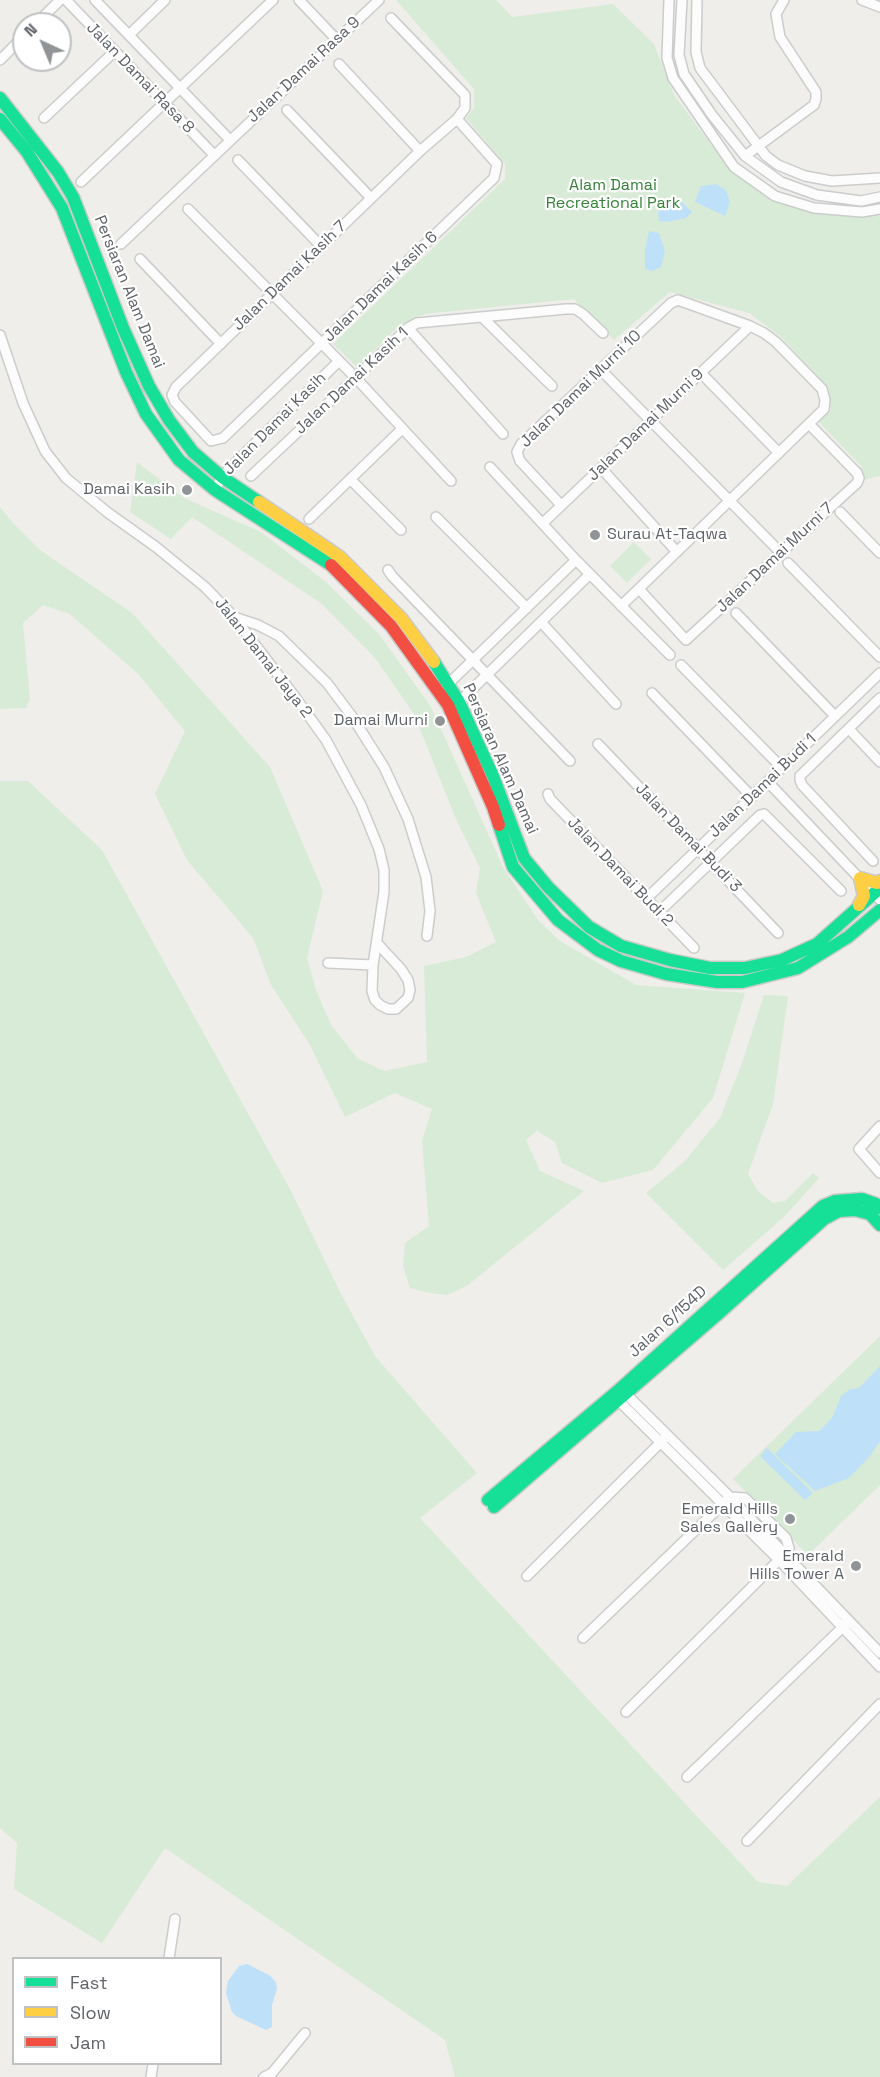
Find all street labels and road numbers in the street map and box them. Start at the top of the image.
street label: Jalan Damai Rasa 9 [244,13,364,127]
street label: Jalan Damai Rasa 8 [82,18,198,138]
street label: Persiaran Alam Damai [90,213,168,371]
street label: Jalan Damai Kasih 7 [229,217,351,335]
street label: Jalan Damai Kasih 6 [320,228,442,346]
street label: Jalan Damai Kasih 1 [291,324,413,438]
street label: Jalan Damai Murni 10 [517,326,645,452]
street label: Jalan Damai Murni 9 [584,365,708,485]
street label: Jalan Damai Kasih [220,369,330,479]
street label: Jalan Damai Murni 7 [713,499,837,617]
street label: Jalan Damai Jaya 2 [210,594,316,722]
street label: Persiaran Alam Damai [458,681,542,837]
street label: Jalan Damai Budi 1 [705,730,821,842]
street label: Jalan Damai Budi 3 [631,779,745,897]
street label: Jalan Damai Budi 2 [563,813,677,931]
street label: Jalan 6/154D [625,1282,711,1362]

